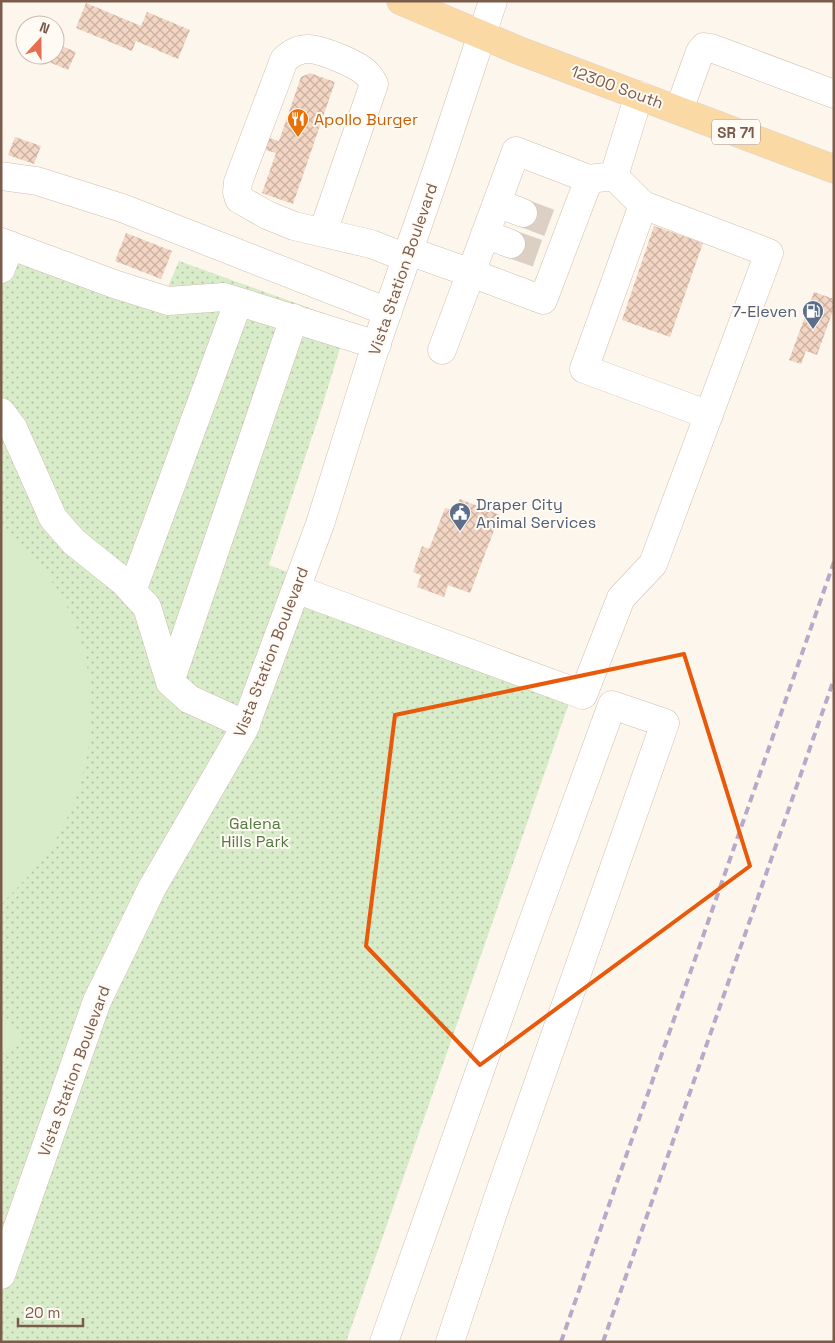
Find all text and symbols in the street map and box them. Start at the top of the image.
north arrow [15,15,65,65]
text: N [37,18,52,38]
street label: 12300 South [568,61,666,113]
restaurant icon: Apollo Burger [286,107,310,138]
place label: Apollo Burger [314,109,418,130]
road number: SR 71 [712,120,760,144]
street label: Vista Station Boulevard [364,180,442,358]
fuel station icon: 7-Eleven [801,299,825,330]
place label: 7-Eleven [732,301,797,322]
place label: Draper City Animal Services [476,494,596,533]
public building icon: Draper City Animal Services [448,501,472,532]
street label: Vista Station Boulevard [229,564,313,740]
park label: Galena Hills Park [221,813,289,852]
street label: Vista Station Boulevard [33,983,115,1159]
scale bar [18,1296,82,1328]
text: 20 m [25,1303,60,1322]

